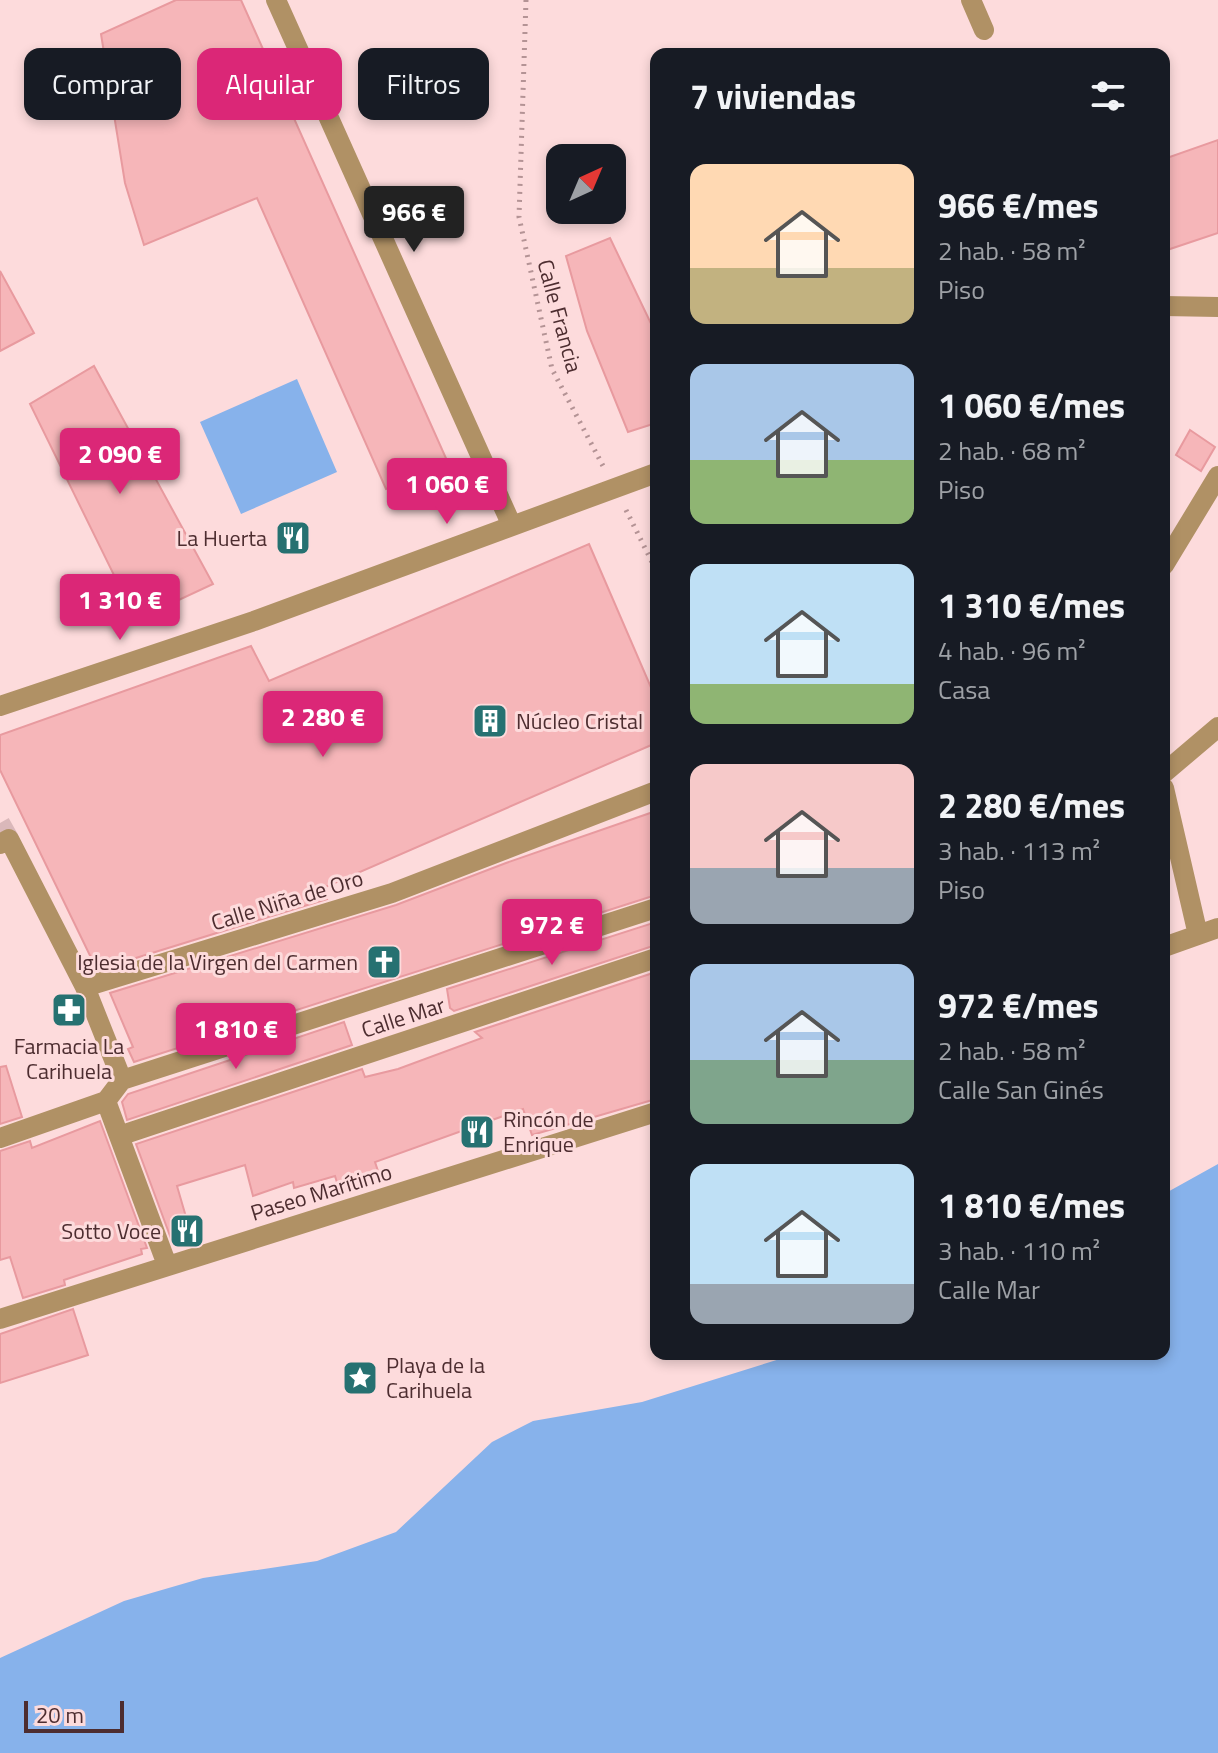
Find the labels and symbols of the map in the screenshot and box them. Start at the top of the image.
north arrow [546,144,626,224]
pin: 966 € [358,186,470,254]
street label: Calle Francia [529,256,591,376]
pin: 2 090 € [46,428,194,496]
pin: 1 060 € [373,458,521,526]
restaurant icon: La Huerta [274,519,312,557]
place label: La Huerta [177,521,267,555]
pin: 1 310 € [46,574,194,642]
pin: 2 280 € [249,691,397,759]
building icon: Núcleo Cristal [471,702,509,740]
place label: Núcleo Cristal [516,704,643,738]
street label: Calle Niña de Oro [207,861,367,939]
pin: 972 € [496,899,608,967]
church icon: Iglesia de la Virgen del Carmen [365,943,403,981]
place label: Iglesia de la Virgen del Carmen [77,945,358,979]
street label: Calle Mar [357,987,450,1046]
pharmacy icon: Farmacia La Carihuela [50,991,88,1029]
pin: 1 810 € [162,1003,310,1071]
place label: Farmacia La Carihuela [14,1029,124,1088]
place label: Rincón de Enrique [503,1102,594,1161]
restaurant icon: Rincón de Enrique [458,1113,496,1151]
street label: Paseo Marítimo [246,1154,396,1230]
restaurant icon: Sotto Voce [168,1212,206,1250]
place label: Sotto Voce [61,1214,161,1248]
place label: Playa de la Carihuela [386,1348,485,1407]
place icon: Playa de la Carihuela [341,1359,379,1397]
scale bar [24,1697,124,1733]

